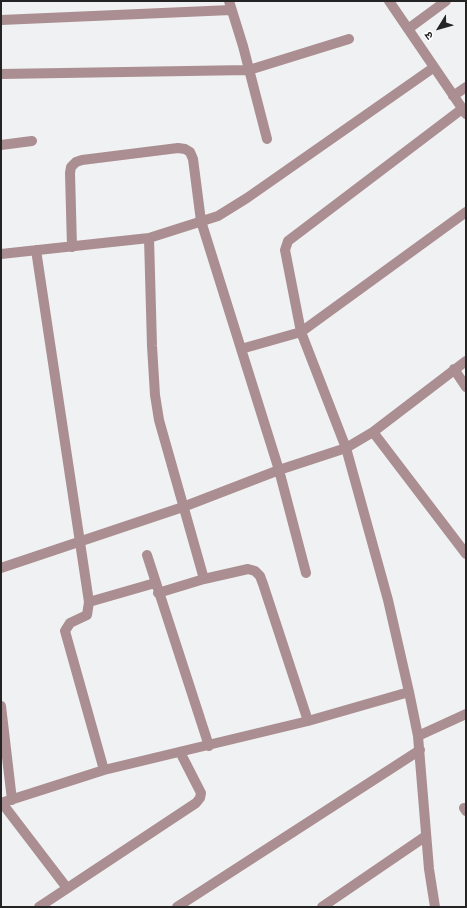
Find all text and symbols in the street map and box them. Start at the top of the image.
north arrow [419,8,459,48]
text: उ [422,29,436,42]

